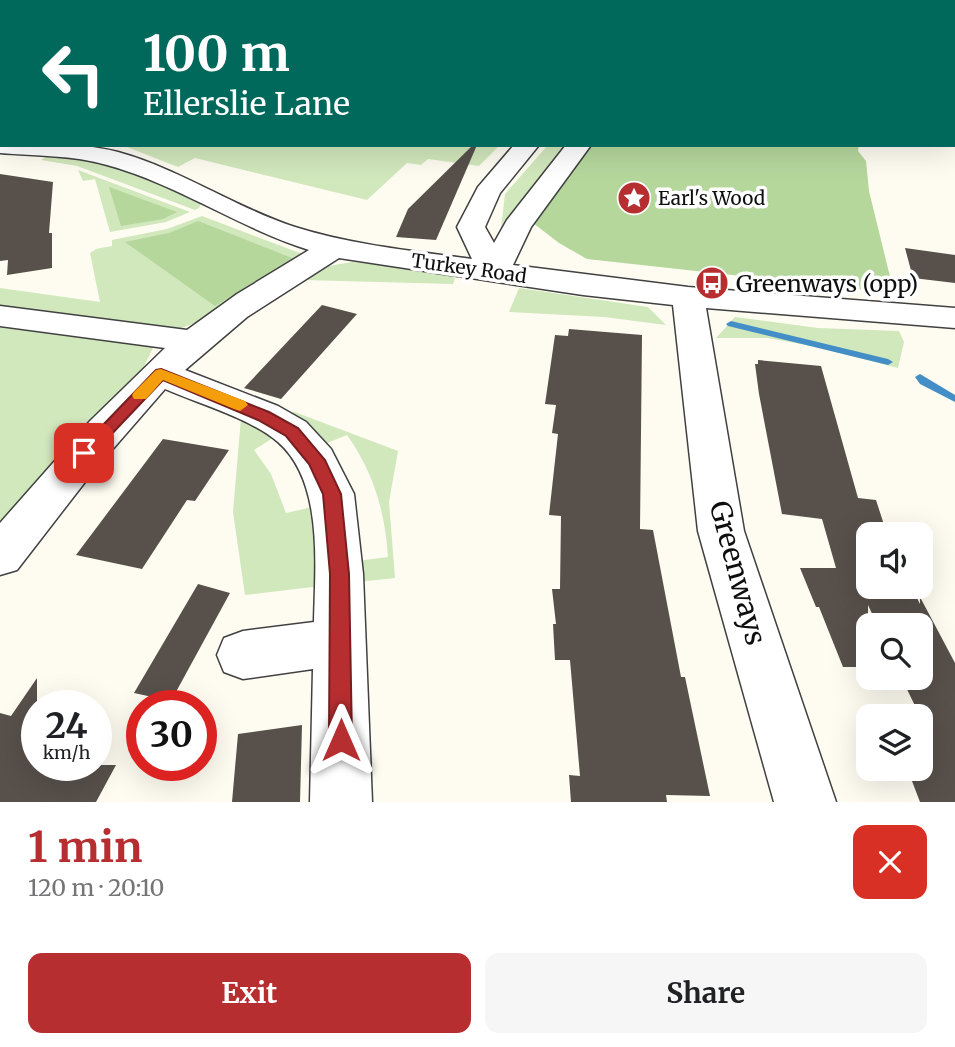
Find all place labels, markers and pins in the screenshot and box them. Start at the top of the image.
place icon: Earl's Wood [615,179,653,217]
place label: Earl's Wood [658,186,765,210]
bus stop icon: Greenways (opp) [693,264,731,302]
place label: Greenways (opp) [736,269,918,298]
pin [54,423,114,483]

